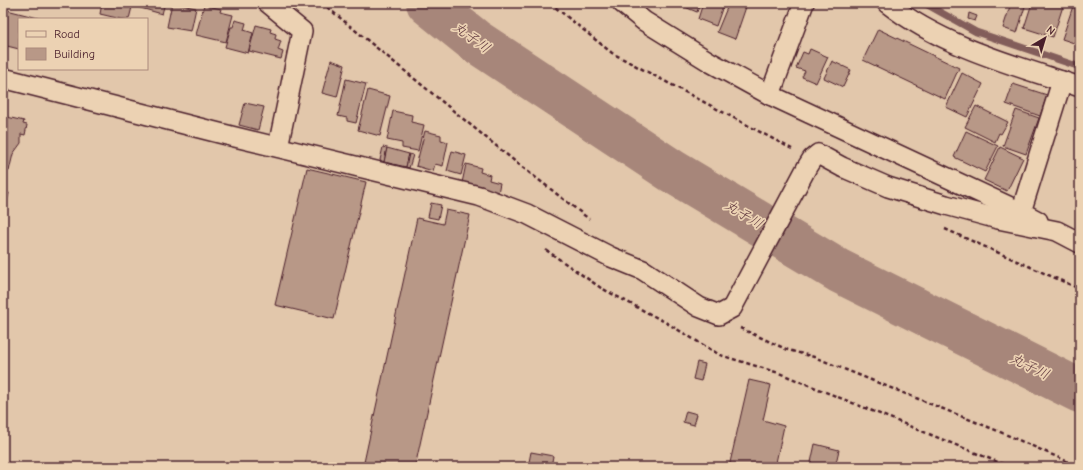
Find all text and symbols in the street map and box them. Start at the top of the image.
legend [18,18,148,70]
water label: 丸子川 [450,18,494,57]
north arrow [1025,18,1065,58]
text: N [1044,23,1058,38]
text: Road [54,27,80,41]
text: Building [54,47,95,61]
water label: 丸子川 [721,196,766,233]
water label: 丸子川 [1007,350,1052,383]

